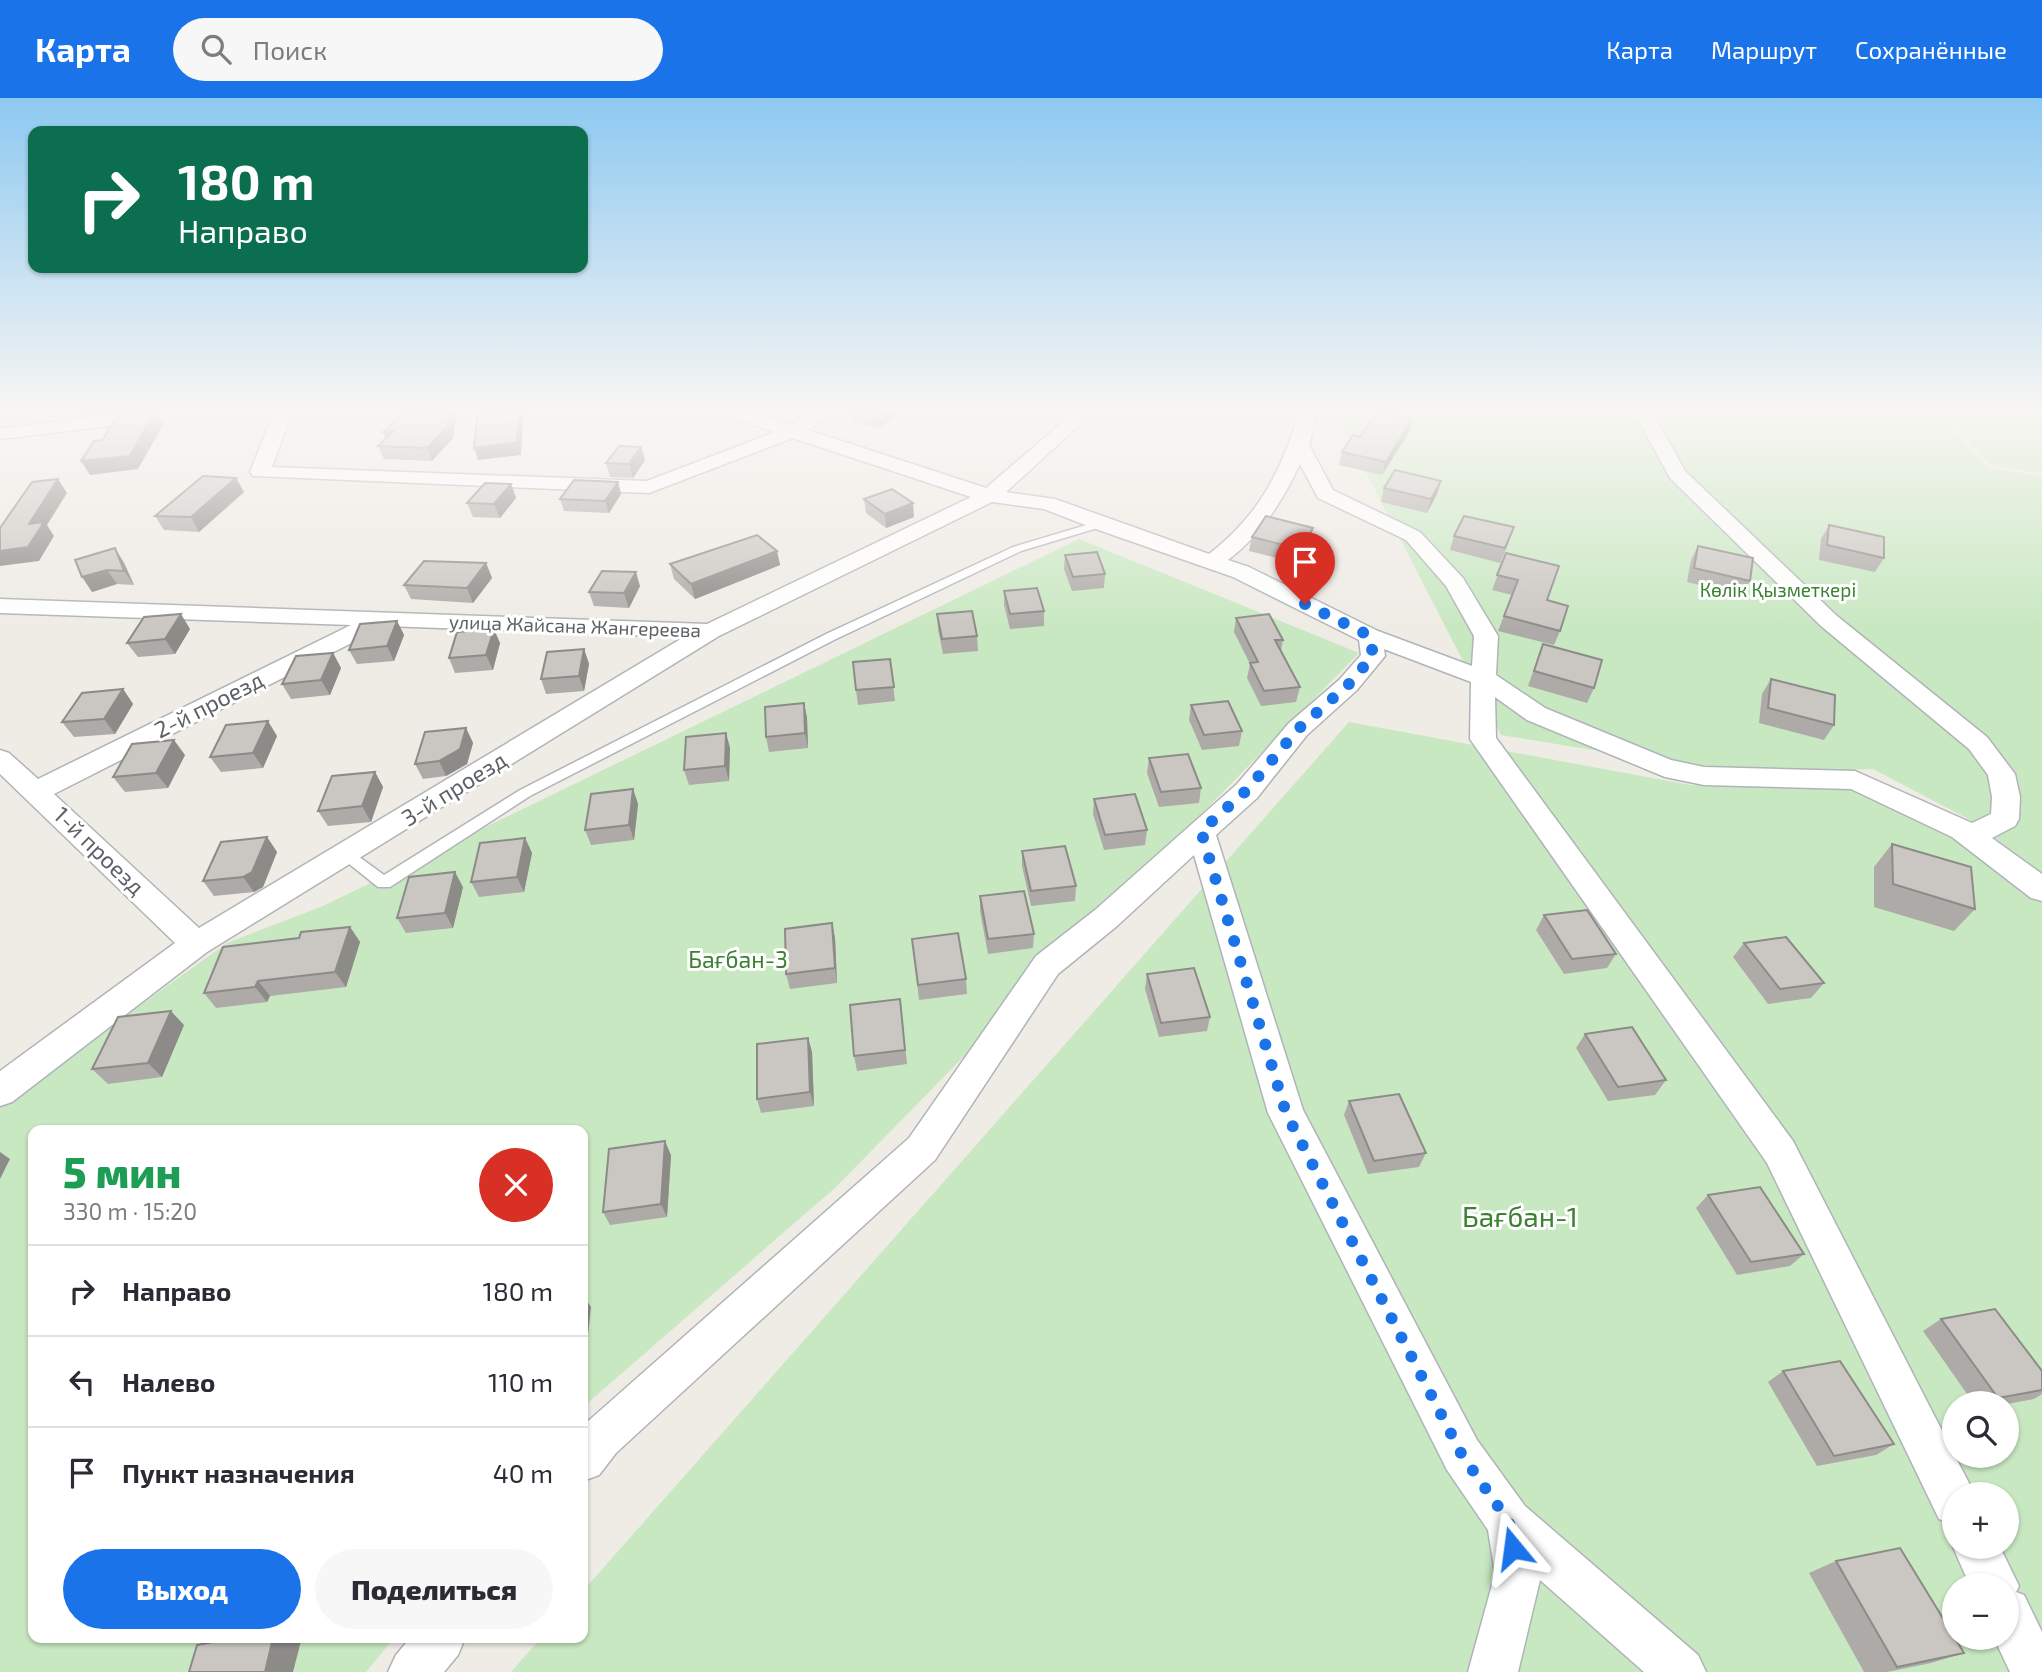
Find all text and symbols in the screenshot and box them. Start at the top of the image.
search box [173,18,663,81]
text: Карта [35,29,131,69]
icon: search [197,30,235,68]
text: Поиск [253,34,327,65]
text: Карта [1606,35,1673,64]
text: Маршрут [1711,35,1817,64]
text: Сохранённые [1855,35,2007,64]
text: 180 m [178,151,314,210]
icon: right [63,154,154,245]
text: Направо [178,211,308,249]
pin [1275,532,1335,604]
icon: arrive [1286,543,1324,581]
park label: Көлік Қызметкері [1700,578,1856,601]
street label: улица Жайсана Жангереева [449,610,701,642]
street label: 2-й проезд [149,665,268,744]
street label: 3-й проезд [396,745,511,831]
street label: 1-й проезд [49,800,151,900]
park label: Бағбан-3 [688,945,788,973]
text: 5 мин [63,1146,181,1196]
button: close [479,1148,553,1222]
text: 330 m · 15:20 [63,1197,197,1225]
park label: Бағбан-1 [1462,1199,1578,1233]
icon: right [63,1272,101,1310]
text: Направо [122,1275,231,1306]
text: 180 m [483,1275,553,1306]
icon: left [63,1363,101,1401]
text: Налево [122,1366,215,1397]
text: 110 m [488,1366,553,1397]
map controls [1942,1391,2019,1650]
button: search [1942,1391,2019,1468]
icon: arrive [63,1454,101,1492]
text: Пункт назначения [122,1457,355,1488]
text: 40 m [493,1457,553,1488]
button: + [1942,1482,2019,1559]
position arrow [1476,1511,1550,1585]
button: Выход [63,1549,301,1629]
button: Поделиться [315,1549,553,1629]
button: − [1942,1573,2019,1650]

